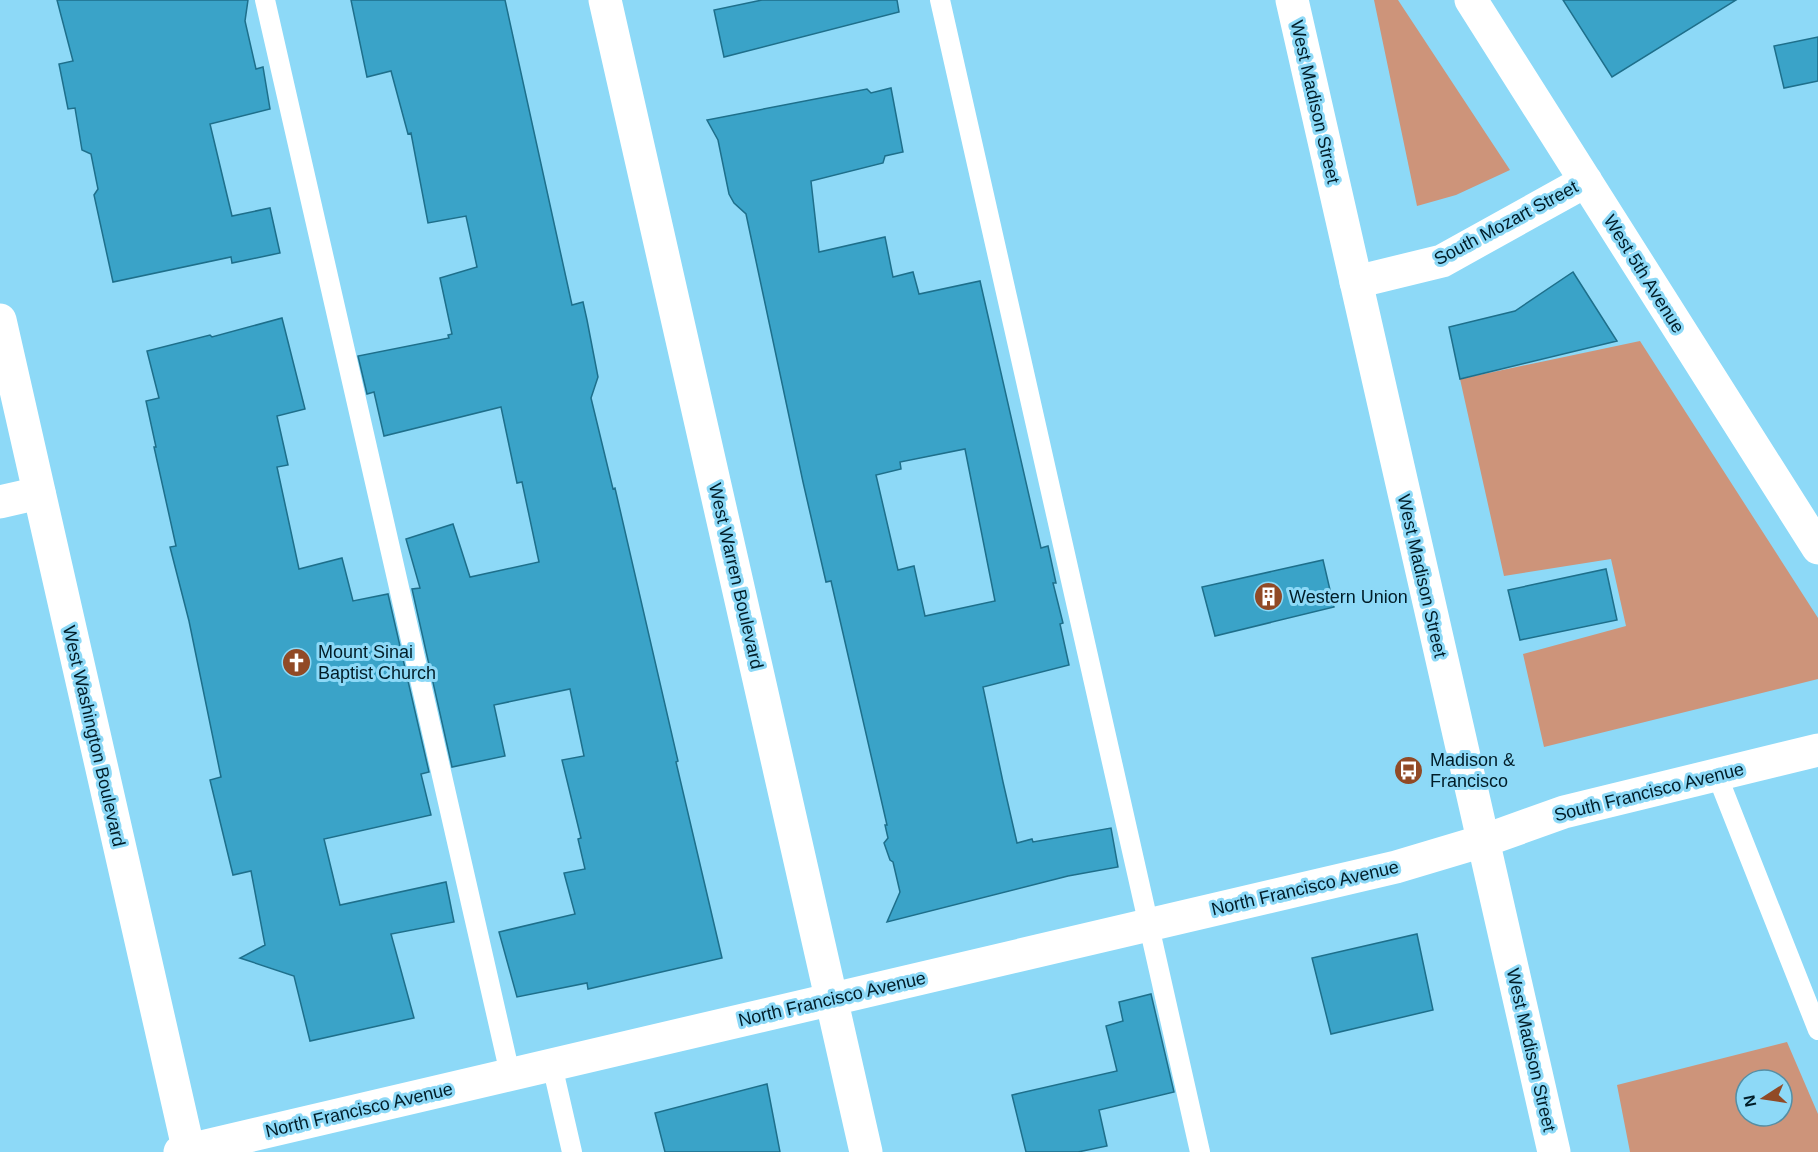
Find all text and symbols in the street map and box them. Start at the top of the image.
street label: West Madison Street [1287,19,1343,185]
street label: South Mozart Street [1431,177,1581,269]
street label: West 5th Avenue [1600,211,1688,337]
street label: West Warren Boulevard [705,481,767,671]
street label: West Madison Street [1394,493,1450,659]
building icon: Western Union [1252,581,1284,613]
place label: Western Union [1289,587,1408,607]
street label: West Washington Boulevard [59,624,129,848]
place label: Mount Sinai Baptist Church [318,642,436,683]
church icon: Mount Sinai Baptist Church [281,646,313,678]
place label: Madison & Francisco [1430,750,1515,791]
bus stop icon: Madison & Francisco [1393,754,1425,786]
street label: South Francisco Avenue [1552,759,1746,825]
street label: North Francisco Avenue [1209,857,1401,919]
street label: West Madison Street [1503,967,1559,1133]
street label: North Francisco Avenue [736,968,928,1030]
north arrow [1734,1068,1794,1128]
street label: North Francisco Avenue [263,1079,455,1141]
text: N [1740,1094,1759,1108]

